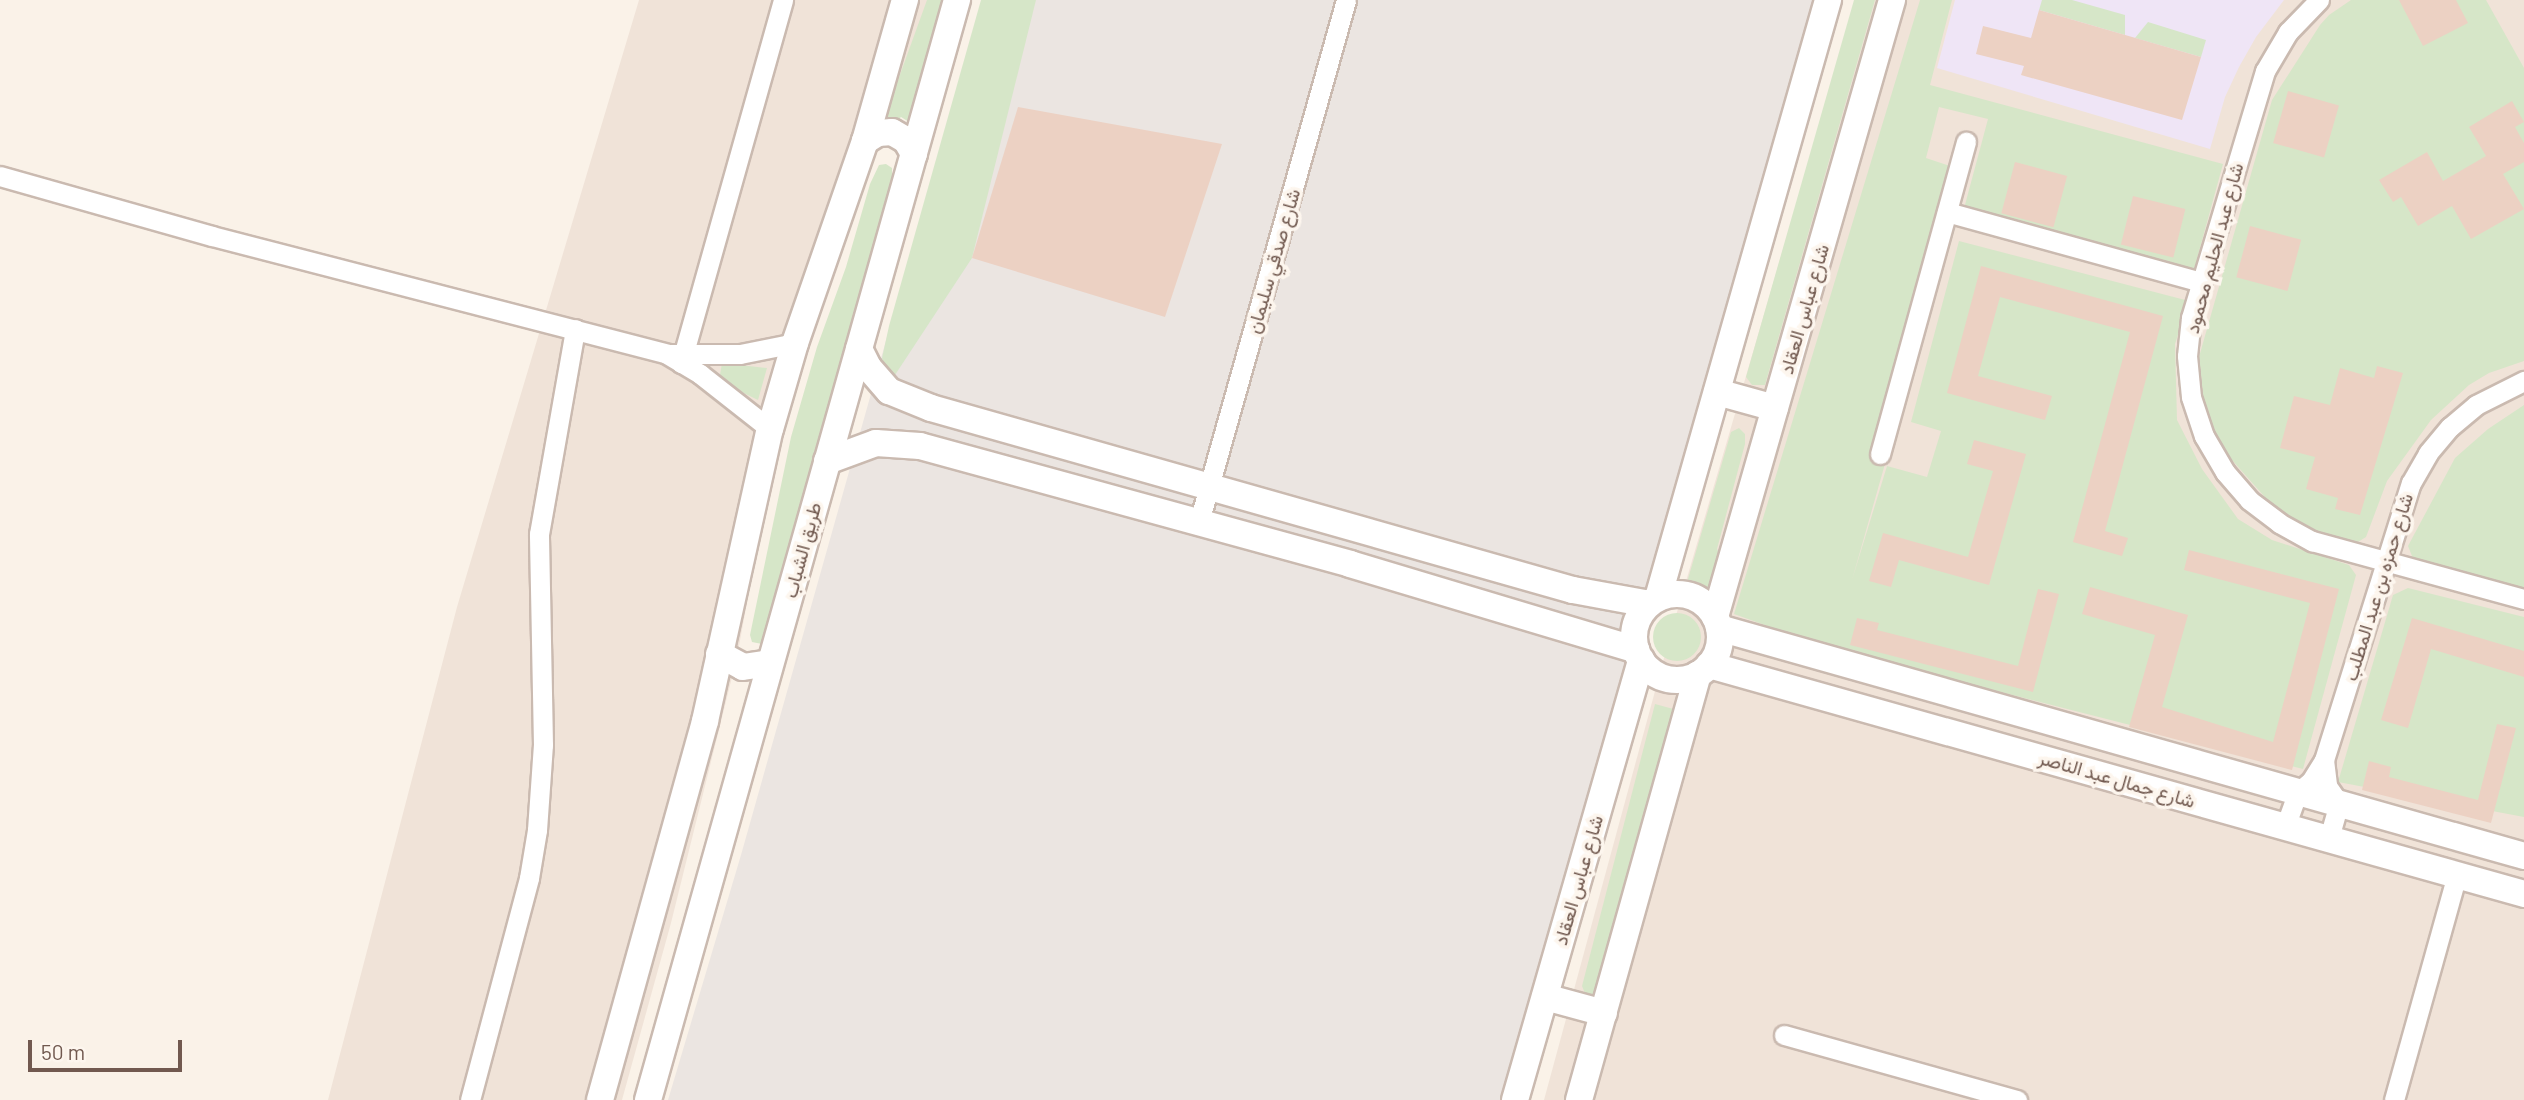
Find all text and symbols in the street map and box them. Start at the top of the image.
street label: شارع عبد الحليم محمود [2180,160,2248,336]
street label: شارع صدقي سليمان [1241,186,1305,336]
street label: شارع عباس العقاد [1775,241,1833,377]
street label: شارع حمزه بن عبد المطلب [2339,490,2417,684]
street label: طريق الشباب [778,500,826,600]
street label: شارع جمال عبد الناصر [2036,746,2198,812]
street label: شارع عباس العقاد [1549,812,1607,948]
scale bar [32,1026,186,1070]
text: 50 m [41,1039,85,1064]

